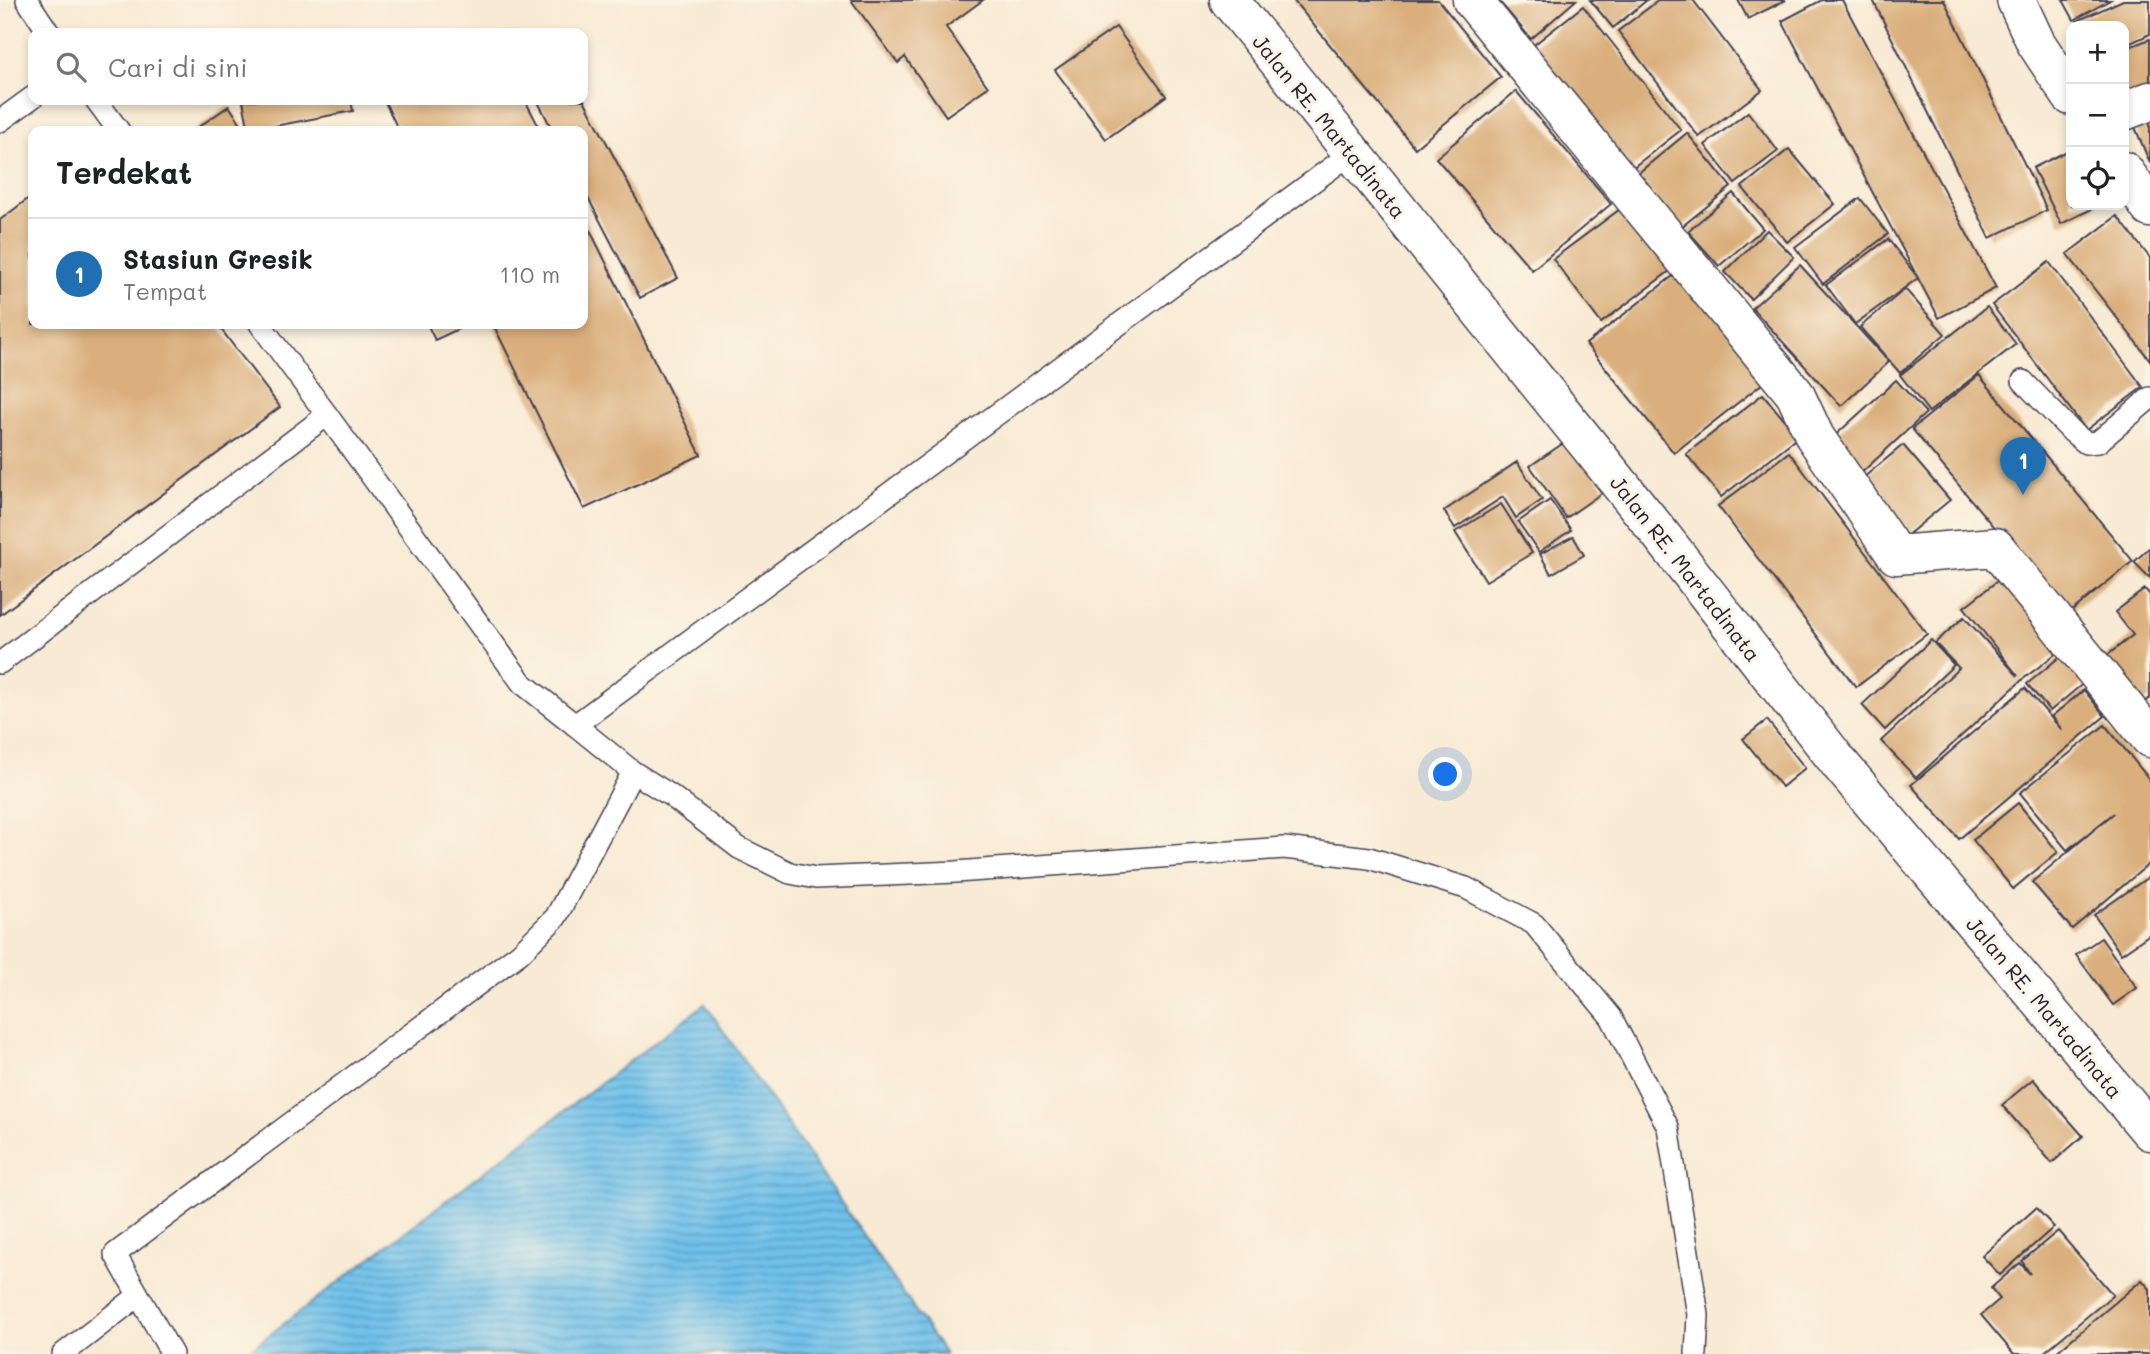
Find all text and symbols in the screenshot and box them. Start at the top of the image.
map controls [2066,21,2129,210]
button: + [2066,21,2129,84]
search box [28,28,588,105]
street label: Jalan RE. Martadinata [1247,28,1413,224]
icon: search [52,48,90,86]
text: Cari di sini [108,50,248,84]
button: − [2066,84,2129,147]
button: locate [2066,147,2129,210]
text: Terdekat [56,152,192,192]
text: Stasiun Gresik [123,242,313,276]
text: 1 [74,259,84,289]
text: 110 m [500,259,560,289]
text: Tempat [123,276,207,306]
pin: 1 [2000,437,2046,495]
street label: Jalan RE. Martadinata [1605,469,1767,667]
your location [1428,757,1462,791]
street label: Jalan RE. Martadinata [1961,911,2129,1103]

